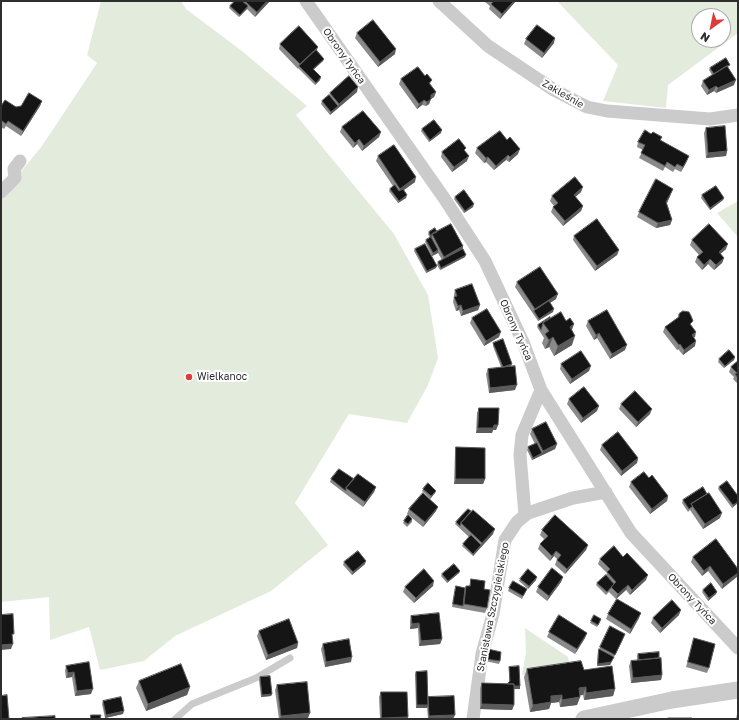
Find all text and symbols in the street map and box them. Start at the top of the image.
north arrow [691,8,731,48]
street label: Obrony Tyńca [320,26,368,86]
text: N [698,30,712,45]
street label: Zakleśnie [540,77,586,111]
street label: Obrony Tyńca [497,298,535,362]
place label: Wielkanoc [197,371,247,383]
marker: Wielkanoc [184,372,194,382]
street label: Stanisława Szczygielskiego [475,541,511,673]
street label: Obrony Tyńca [665,571,719,627]

